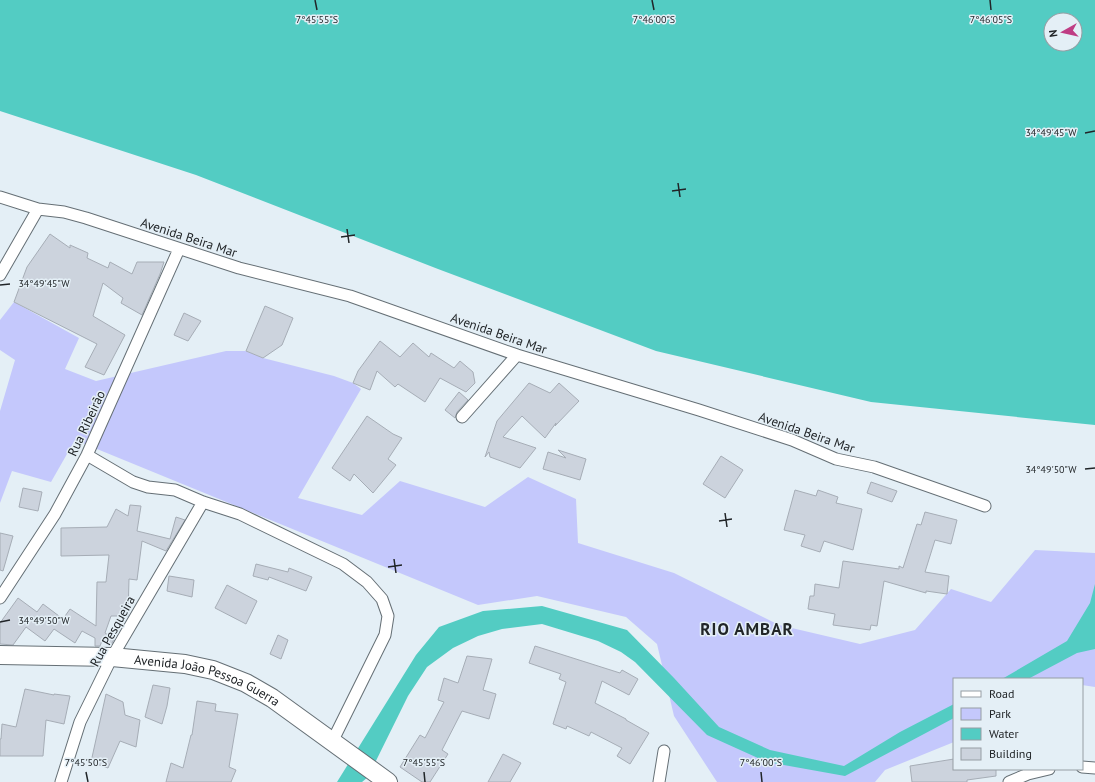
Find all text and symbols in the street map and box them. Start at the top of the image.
north arrow [1043,12,1083,52]
text: 7°45'55"S [296,13,338,26]
text: 7°46'00"S [633,13,675,26]
text: 7°46'05"S [970,13,1012,26]
text: N [1046,29,1061,38]
text: 34°49'45"W [1025,126,1077,139]
street label: Avenida Beira Mar [138,214,240,261]
text: 34°49'45"W [18,277,70,290]
street label: Avenida Beira Mar [449,309,550,358]
street label: Rua Ribeirão [64,388,109,459]
street label: Avenida Beira Mar [757,408,858,457]
text: 34°49'50"W [1025,463,1077,476]
street label: Rua Pesqueira [86,593,139,670]
text: 34°49'50"W [18,614,70,627]
district label: RIO AMBAR [700,618,794,640]
street label: Avenida João Pessoa Guerra [133,651,283,710]
legend [953,678,1083,770]
text: Road [989,686,1014,701]
text: Park [989,706,1011,721]
text: Water [989,726,1019,741]
text: Building [989,746,1032,761]
text: 7°45'50"S [65,756,107,769]
text: 7°45'55"S [403,756,445,769]
text: 7°46'00"S [740,756,782,769]

